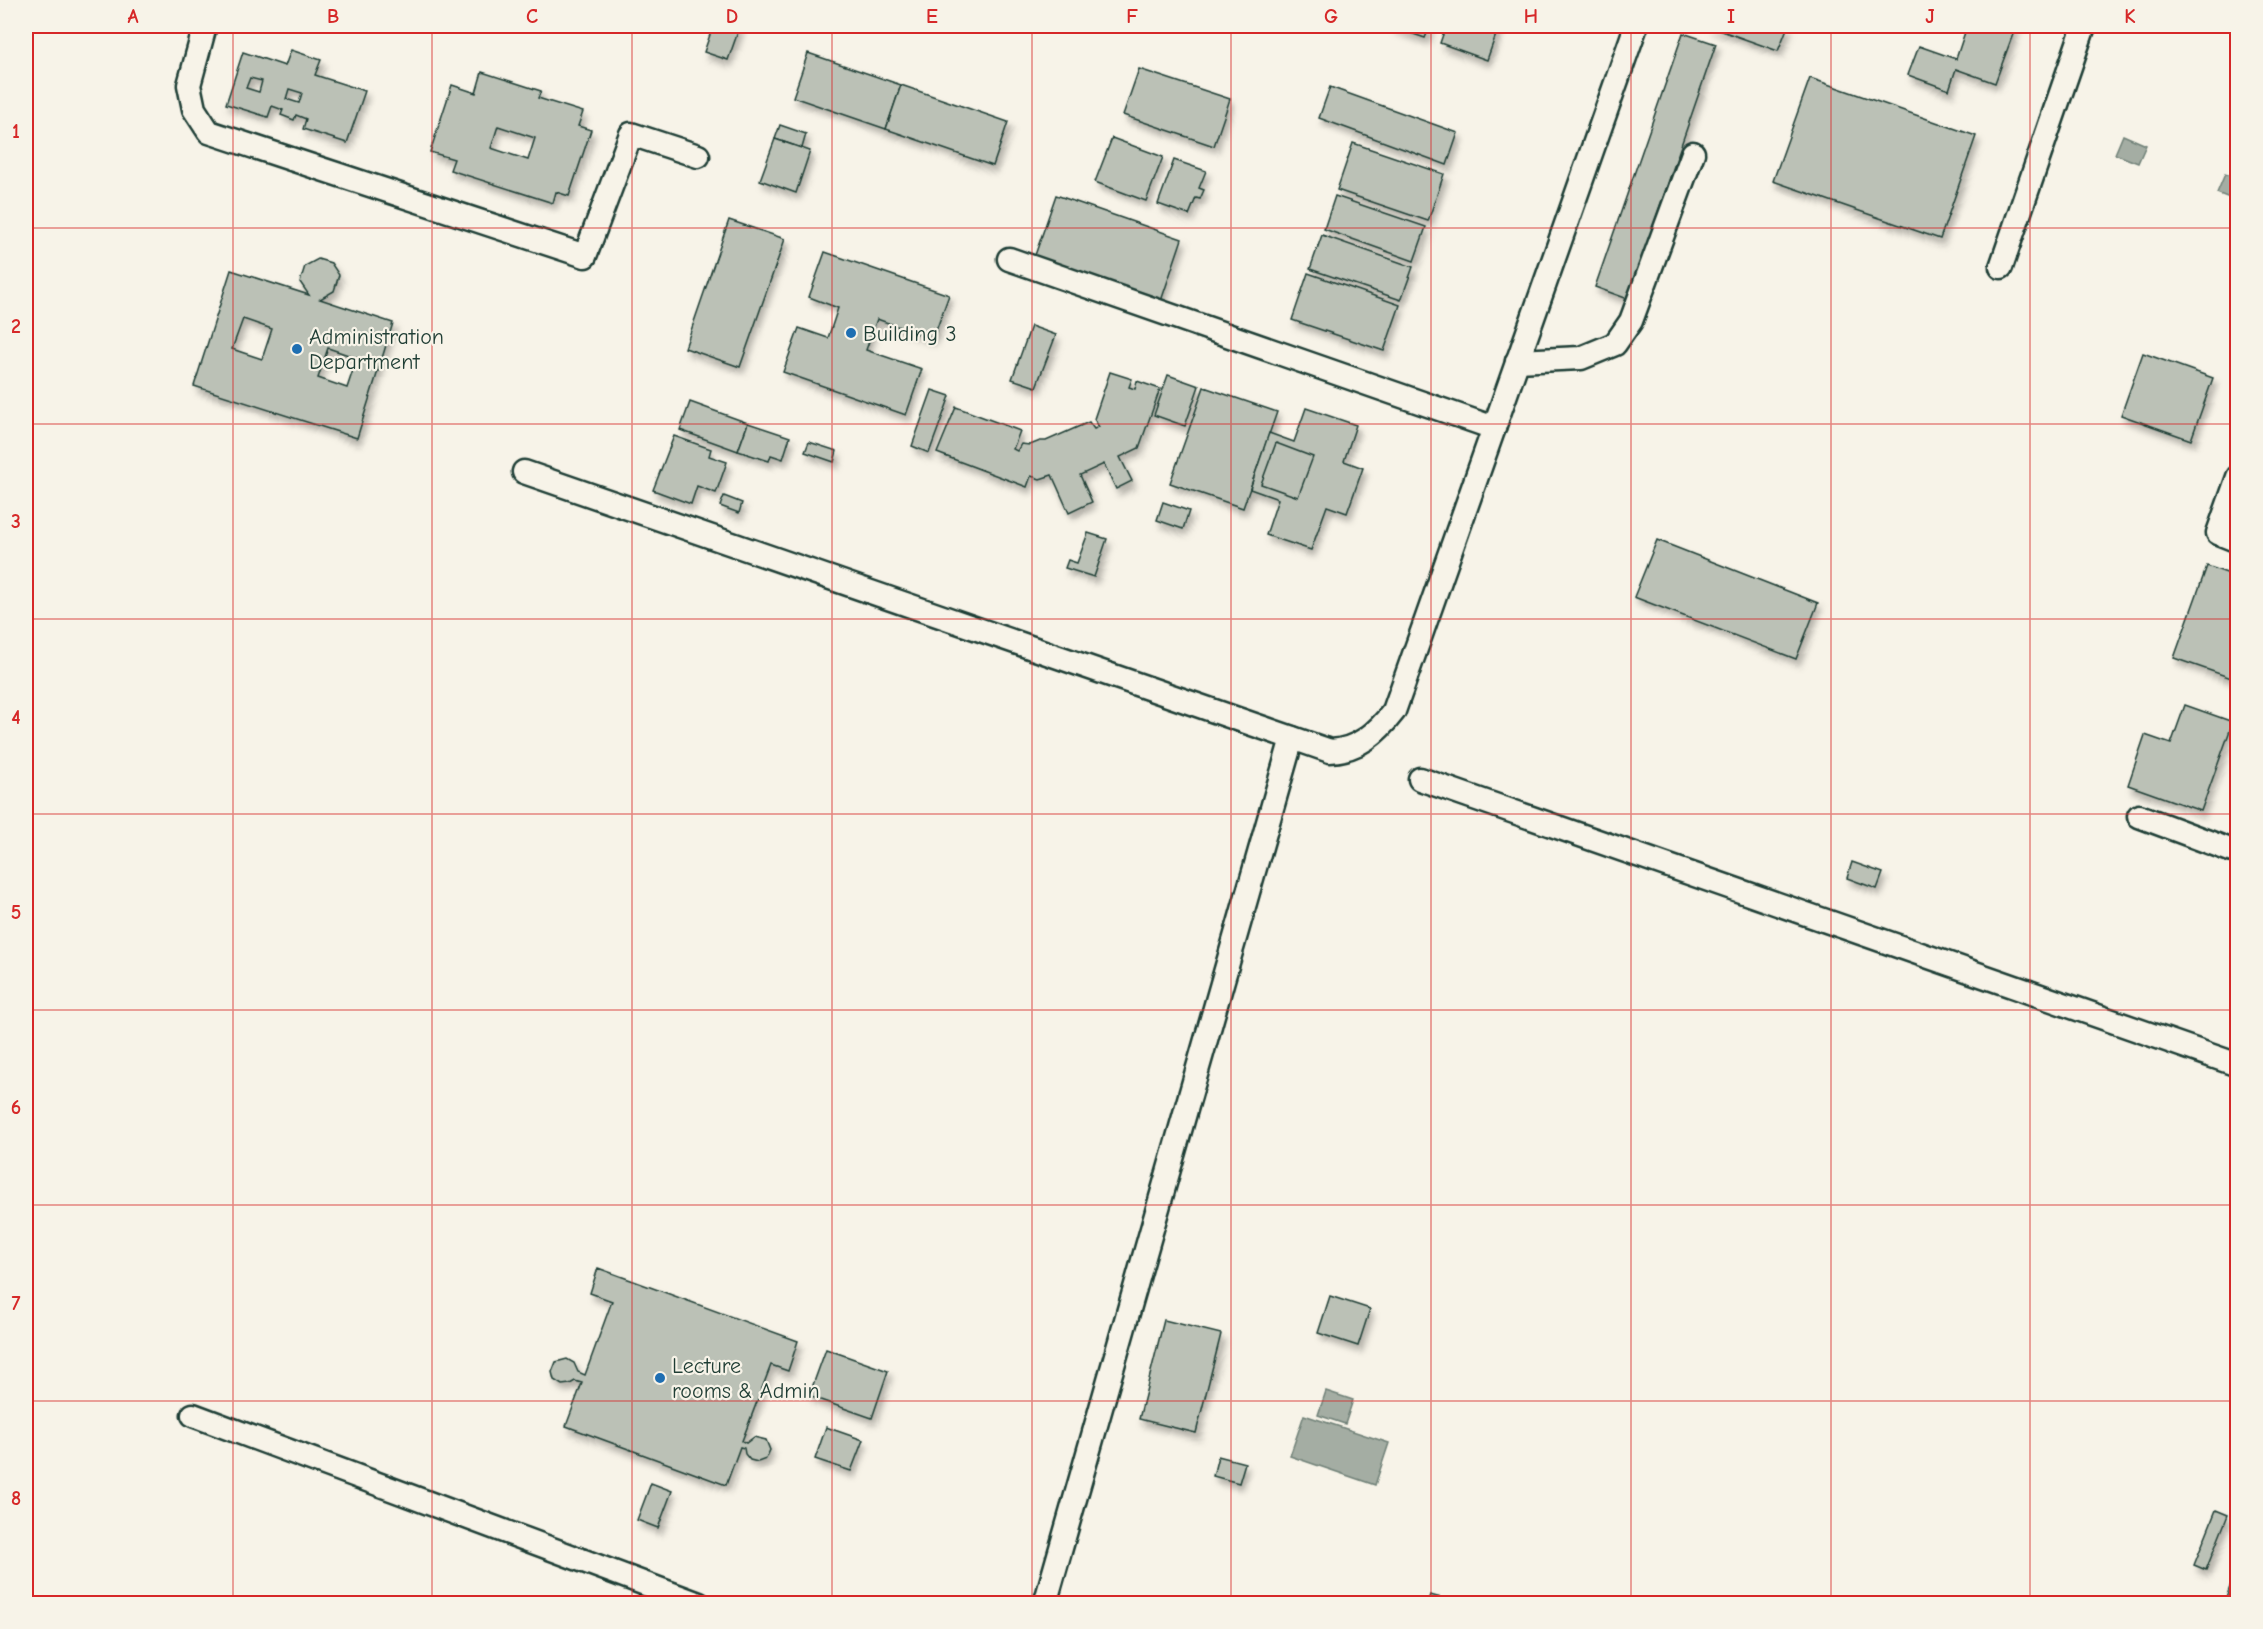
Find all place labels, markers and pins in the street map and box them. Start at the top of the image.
place label: Building 3 [863,321,957,347]
place label: Administration Department [309,324,444,375]
marker: Building 3 [844,326,858,340]
marker: Administration Department [290,342,304,356]
place label: Lecture rooms & Admin [672,1353,820,1404]
marker: Lecture rooms & Admin [653,1371,667,1385]

